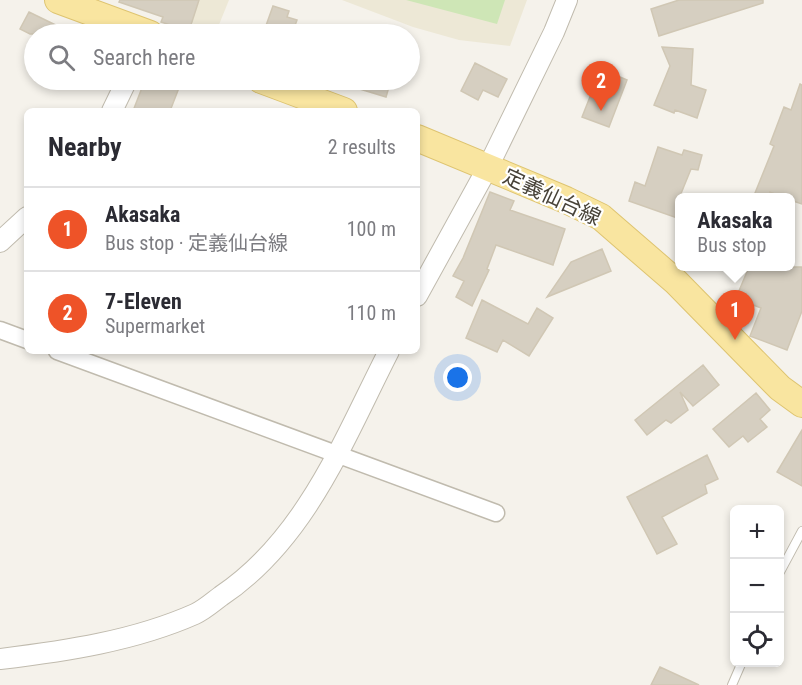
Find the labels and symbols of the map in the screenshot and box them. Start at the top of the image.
pin: 2 [582,62,620,111]
street label: 定義仙台線 [499,164,605,230]
pin: 1 [716,290,754,340]
your location [443,363,472,392]

